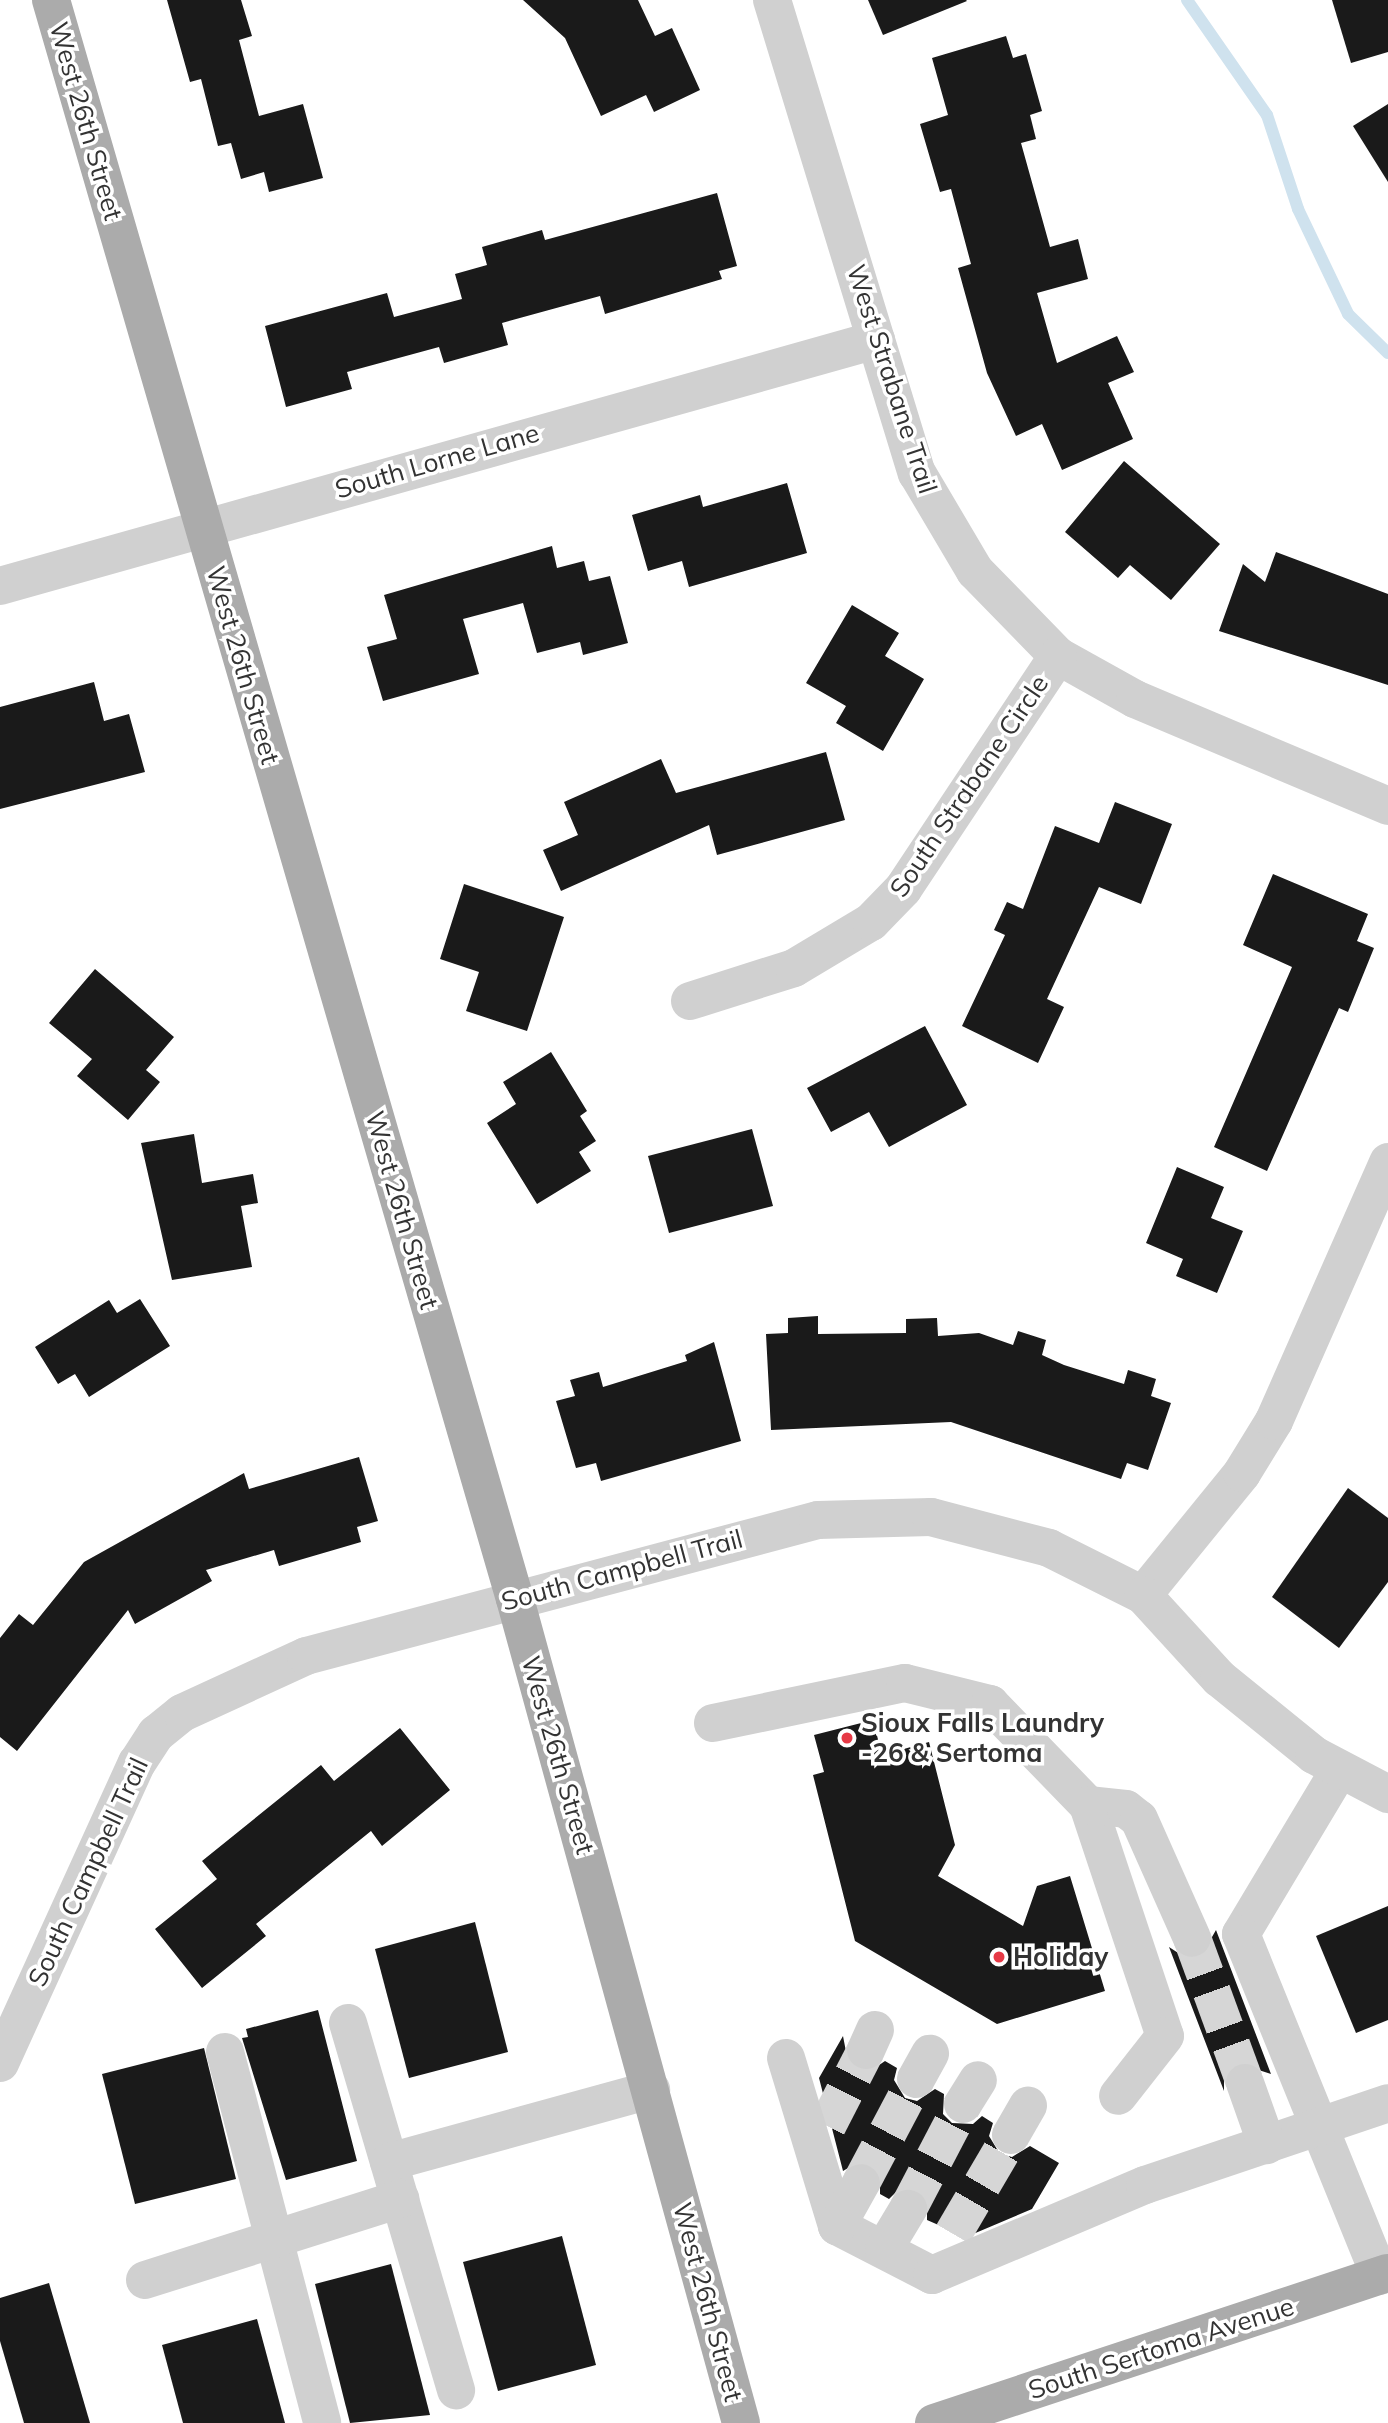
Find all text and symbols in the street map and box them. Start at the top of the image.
street label: West 26th Street [43,18,129,224]
street label: West Strabane Trail [840,261,944,497]
street label: South Lorne Lane [331,417,543,505]
street label: West 26th Street [200,562,286,768]
street label: South Strabane Circle [883,669,1055,903]
street label: West 26th Street [359,1107,445,1313]
street label: South Campbell Trail [498,1523,746,1617]
street label: West 26th Street [515,1652,601,1858]
place label: Sioux Falls Laundry -26 & Sertoma [861,1707,1104,1768]
marker: Sioux Falls Laundry -26 & Sertoma [839,1730,855,1746]
street label: South Campbell Trail [21,1753,155,1991]
place label: Holiday [1013,1941,1108,1973]
marker: Holiday [991,1949,1007,1965]
street label: West 26th Street [666,2199,750,2405]
street label: South Sertoma Avenue [1024,2290,1298,2406]

